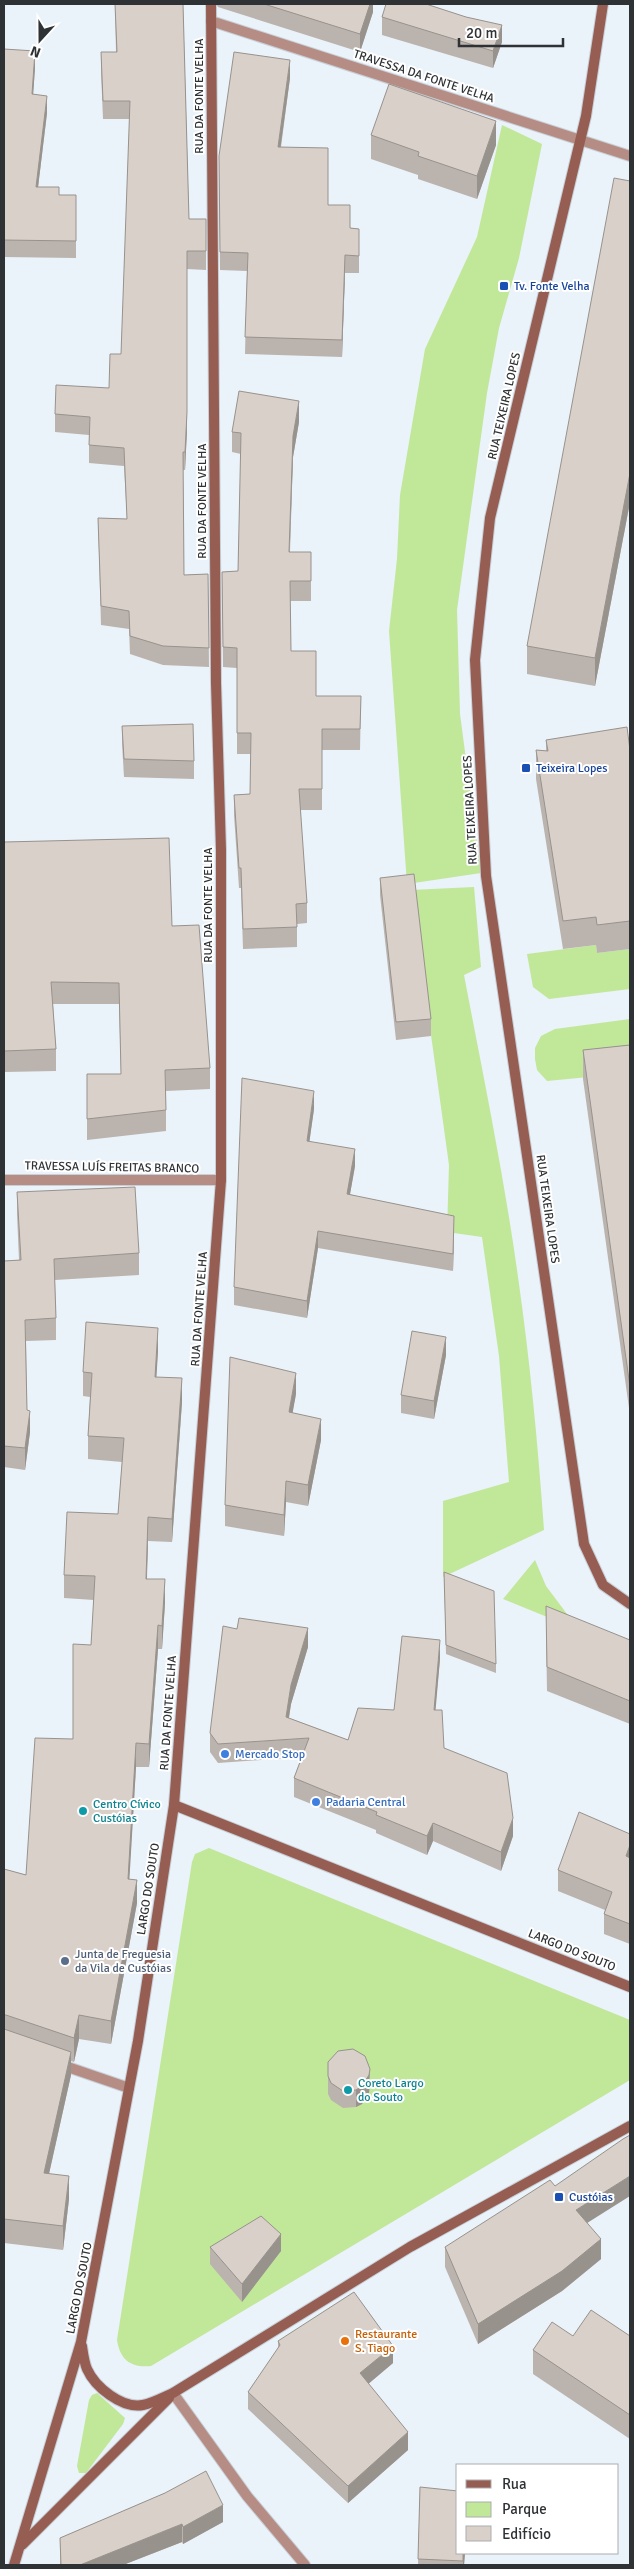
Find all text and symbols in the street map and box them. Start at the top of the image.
north arrow [15,15,65,65]
scale bar [459,15,563,47]
text: 20 m [466,24,497,42]
street label: RUA DA FONTE VELHA [192,38,207,154]
text: N [28,42,43,61]
street label: TRAVESSA DA FONTE VELHA [351,47,497,107]
place label: Tv. Fonte Velha [514,279,590,294]
marker: Tv. Fonte Velha [498,280,510,292]
street label: RUA TEIXEIRA LOPES [485,351,524,461]
street label: RUA DA FONTE VELHA [195,443,210,559]
street label: RUA TEIXEIRA LOPES [460,754,481,865]
place label: Teixeira Lopes [536,761,608,776]
marker: Teixeira Lopes [520,762,532,774]
street label: RUA DA FONTE VELHA [201,847,216,963]
street label: RUA TEIXEIRA LOPES [532,1154,563,1265]
street label: TRAVESSA LUÍS FREITAS BRANCO [25,1158,199,1177]
street label: RUA DA FONTE VELHA [188,1250,211,1367]
street label: RUA DA FONTE VELHA [157,1654,180,1771]
place label: Mercado Stop [235,1747,305,1762]
marker: Mercado Stop [219,1748,231,1760]
place label: Padaria Central [326,1795,406,1810]
marker: Padaria Central [310,1796,322,1808]
place label: Centro Cívico Custóias [93,1797,161,1826]
marker: Centro Cívico Custóias [77,1805,89,1817]
street label: LARGO DO SOUTO [134,1842,163,1936]
street label: LARGO DO SOUTO [526,1926,618,1975]
place label: Junta de Freguesia da Vila de Custóias [75,1947,171,1976]
marker: Junta de Freguesia da Vila de Custóias [59,1955,71,1967]
place label: Coreto Largo do Souto [358,2076,424,2105]
marker: Coreto Largo do Souto [342,2084,354,2096]
place label: Custóias [569,2190,613,2205]
marker: Custóias [553,2191,565,2203]
street label: LARGO DO SOUTO [63,2241,96,2335]
place label: Restaurante S. Tiago [355,2327,417,2356]
marker: Restaurante S. Tiago [339,2335,351,2347]
legend [456,2464,619,2554]
text: Rua [502,2475,527,2493]
text: Parque [502,2500,547,2518]
text: Edifício [502,2525,551,2543]

